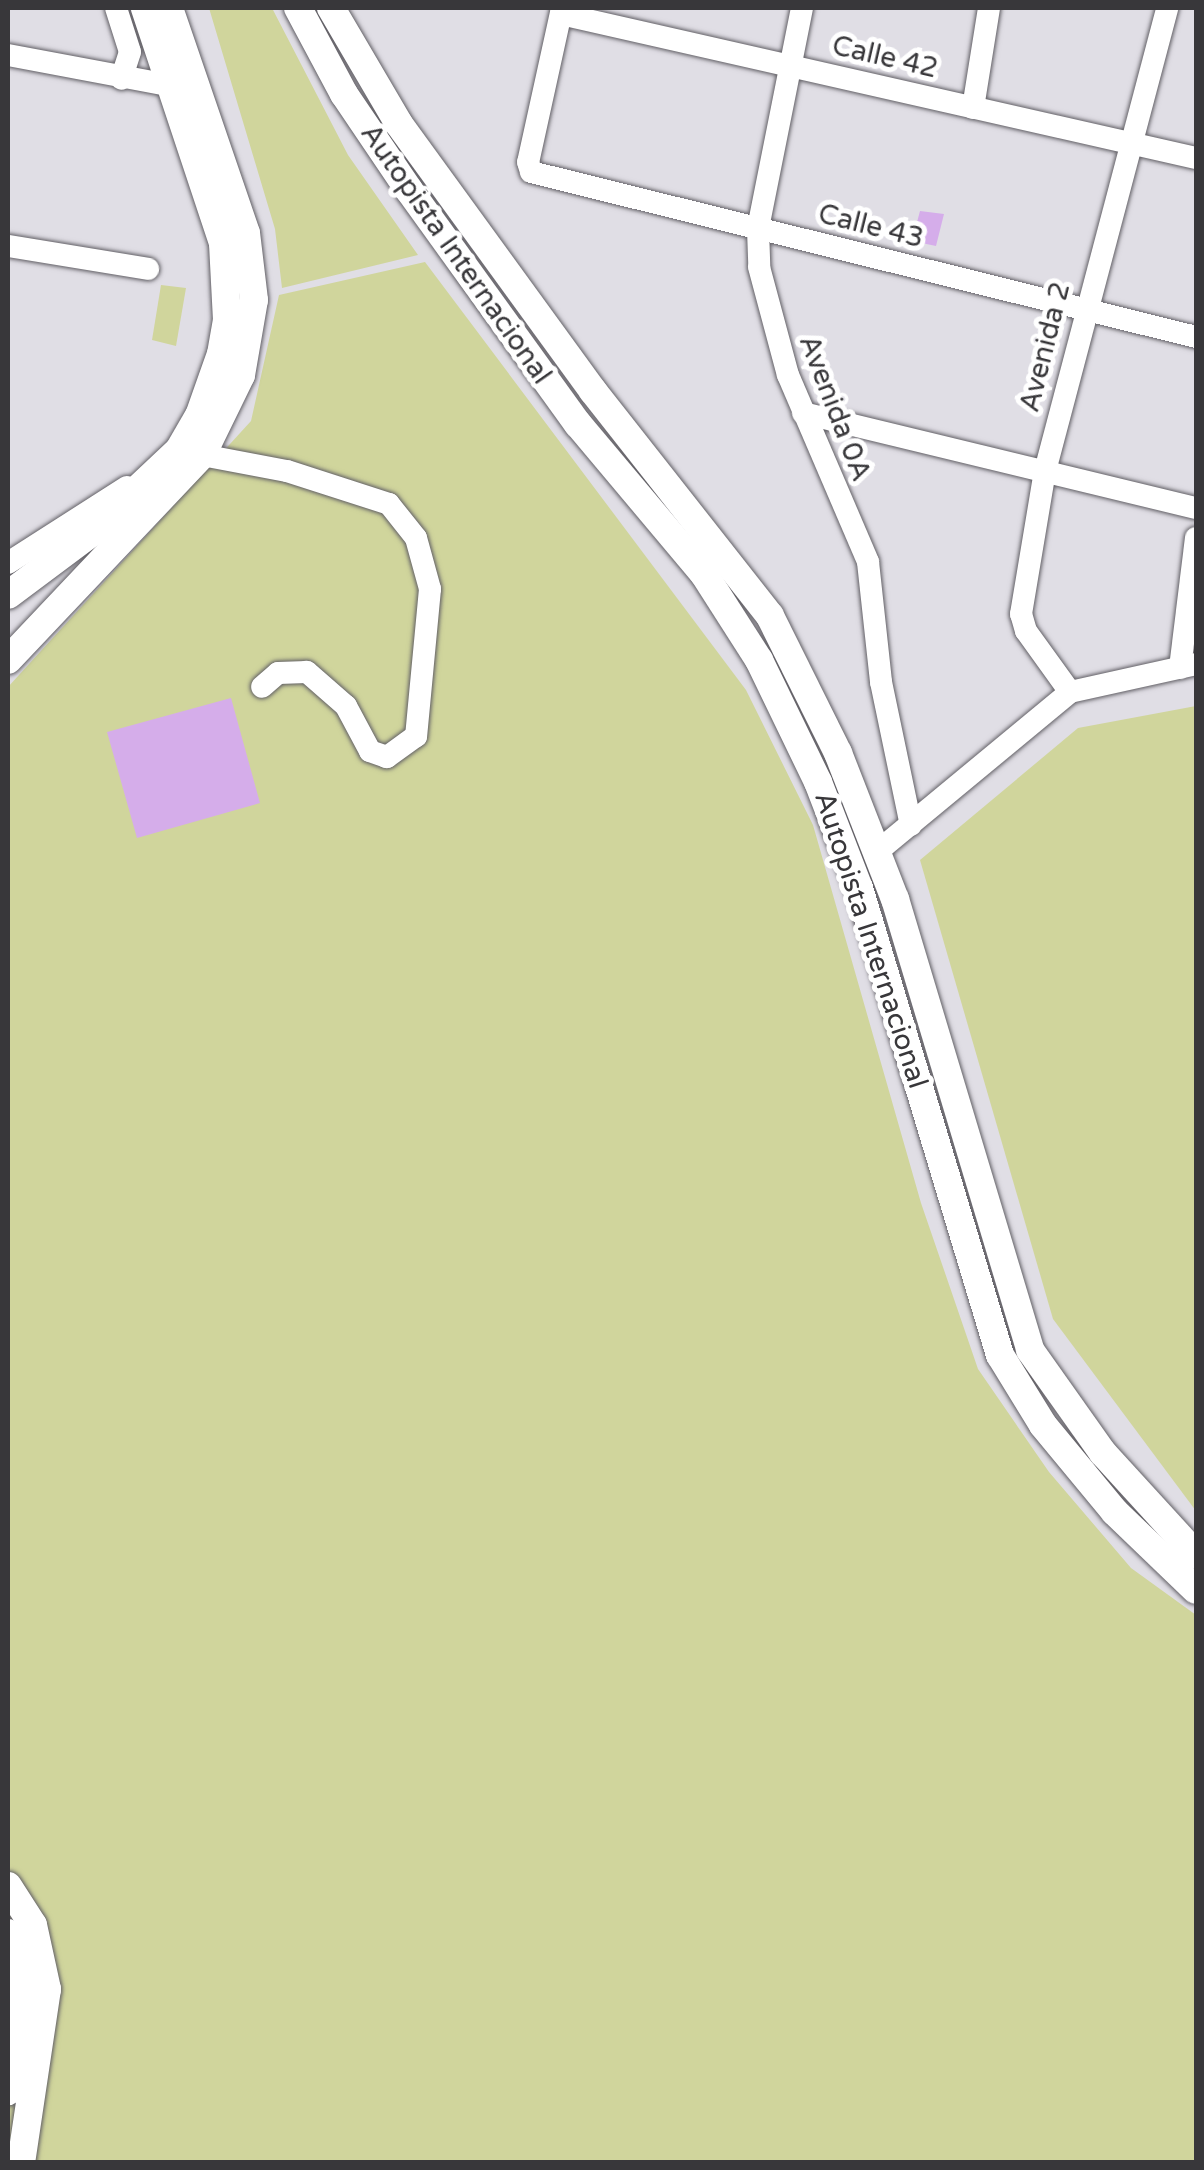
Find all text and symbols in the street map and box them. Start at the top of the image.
street label: Calle 42 [829,29,941,85]
street label: Autopista Internacional [353,118,559,390]
street label: Calle 43 [815,197,927,255]
street label: Avenida 2 [1013,279,1077,415]
street label: Avenida 0A [792,330,878,486]
street label: Autopista Internacional [807,788,935,1092]

